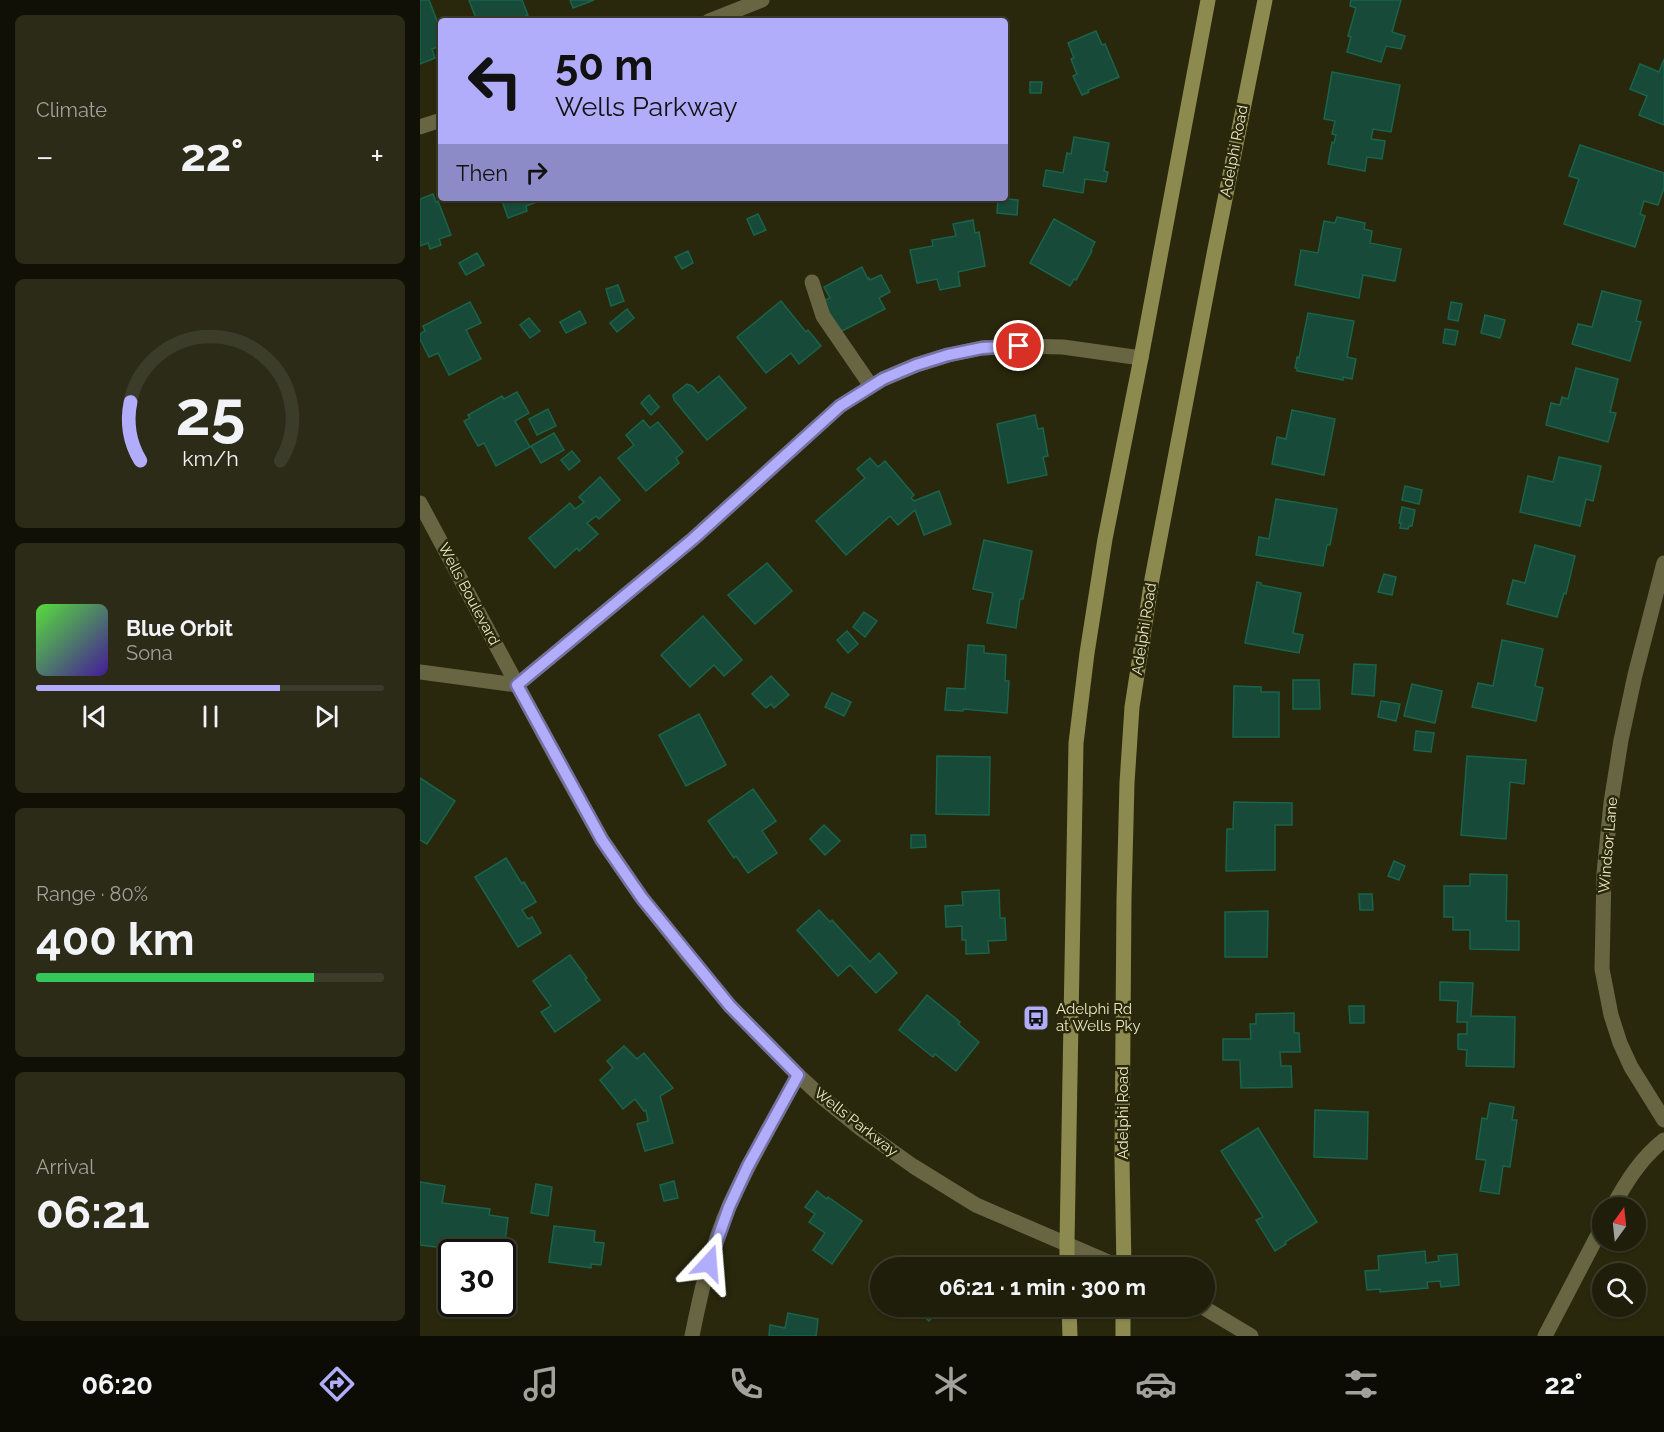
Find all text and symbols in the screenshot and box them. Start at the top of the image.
text: 50 m [555,41,653,90]
icon: left [456,42,534,120]
text: Wells Parkway [555,91,738,122]
text: Climate [36,98,107,122]
street label: Adelphi Road [1216,104,1252,198]
text: 22° [180,129,244,182]
text: − [36,137,54,176]
text: + [370,137,384,176]
icon: right [520,156,553,189]
text: Then [456,160,508,186]
pin [993,320,1044,371]
icon: arrive [1002,329,1035,362]
text: 25 [175,376,245,450]
text: km/h [182,446,238,471]
street label: Wells Boulevard [434,540,504,648]
street label: Adelphi Road [1128,582,1160,676]
text: Blue Orbit [126,615,233,641]
text: Sona [126,641,173,665]
icon: previous [78,700,111,733]
icon: pause [194,700,227,733]
icon: next [310,700,343,733]
street label: Windsor Lane [1595,796,1621,894]
text: Range · 80% [36,882,148,906]
text: 400 km [36,913,195,966]
place label: Adelphi Rd at Wells Pky [1056,1000,1141,1035]
bus stop icon: Adelphi Rd at Wells Pky [1021,1003,1051,1033]
street label: Adelphi Road [1114,1066,1132,1160]
street label: Wells Parkway [810,1084,902,1160]
text: Arrival [36,1155,95,1179]
text: 06:21 [36,1186,150,1239]
north arrow [1592,1197,1646,1251]
map controls [1592,1197,1646,1317]
position arrow [677,1231,741,1295]
speed limit sign: 30 [438,1239,516,1317]
button: search [1592,1263,1646,1317]
text: 06:21 · 1 min · 300 m [939,1274,1146,1300]
icon: directions [316,1363,358,1405]
icon: music [520,1363,562,1405]
icon: phone [725,1363,767,1405]
icon: climate [930,1363,972,1405]
icon: car [1135,1363,1177,1405]
icon: filters [1340,1363,1382,1405]
text: 06:20 [81,1369,153,1400]
text: 22° [1545,1369,1583,1400]

